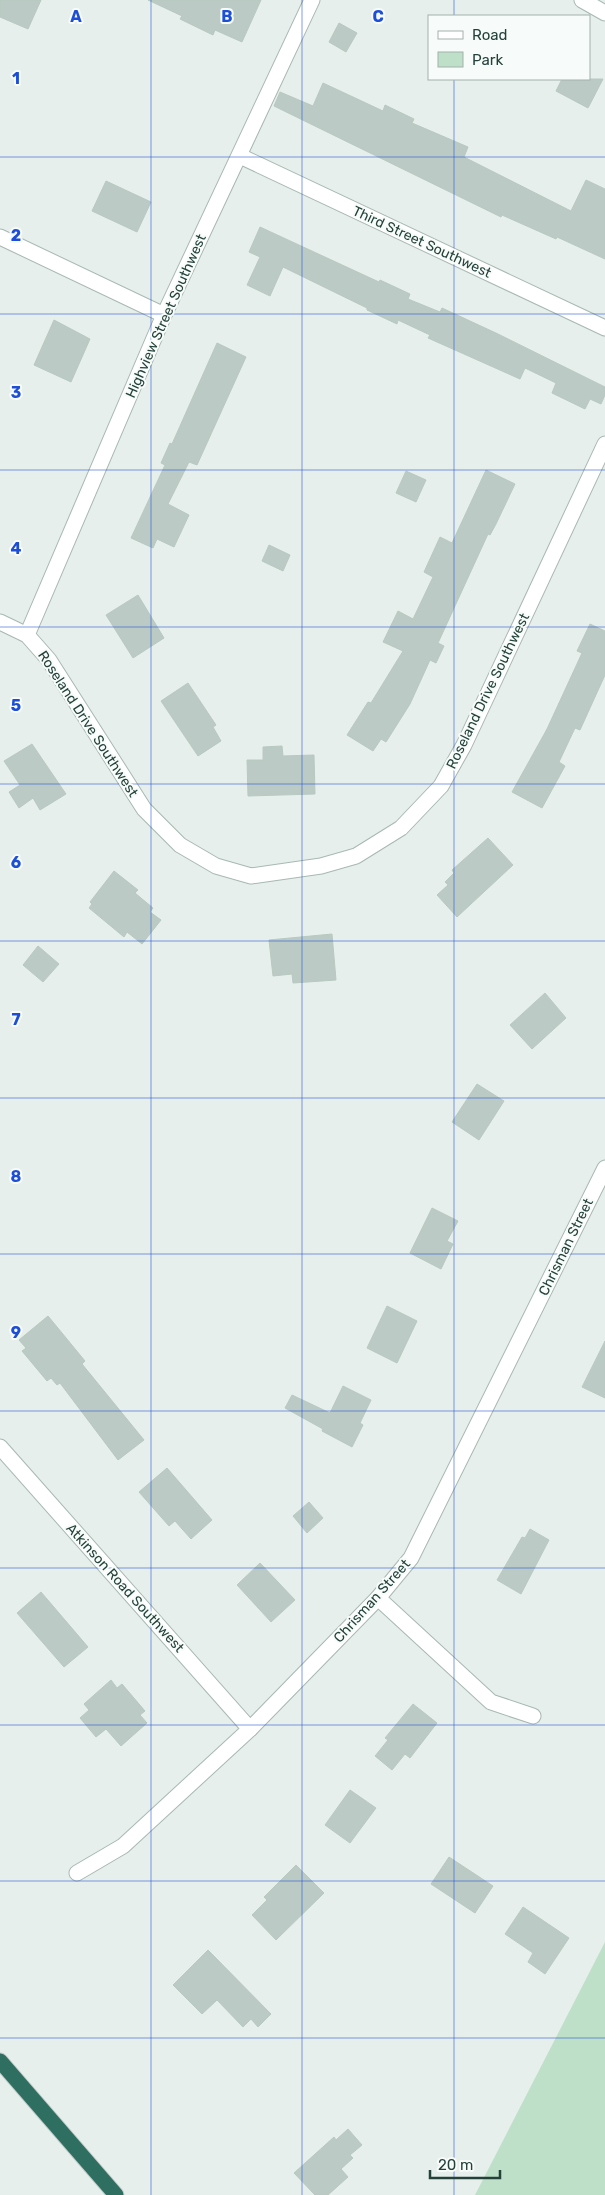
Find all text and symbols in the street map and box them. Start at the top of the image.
text: A [70,7,82,26]
text: B [221,7,233,26]
text: C [372,7,384,26]
legend [428,15,590,80]
text: Road [472,26,508,44]
text: Park [472,51,503,69]
text: 1 [12,69,20,88]
street label: Third Street Southwest [350,202,495,282]
text: 2 [11,226,21,245]
street label: Highview Street Southwest [122,231,210,401]
text: 3 [11,383,21,402]
text: 4 [11,539,22,558]
street label: Roseland Drive Southwest [443,610,533,772]
street label: Roseland Drive Southwest [34,648,142,801]
text: 5 [11,696,21,715]
text: 6 [11,853,21,872]
text: 7 [11,1010,21,1029]
text: 8 [11,1167,22,1186]
street label: Chrisman Street [535,1195,597,1298]
text: 9 [11,1323,21,1342]
street label: Atkinson Road Southwest [63,1520,188,1656]
street label: Chrisman Street [330,1555,414,1646]
scale bar [430,2148,500,2180]
text: 20 m [438,2156,473,2174]

